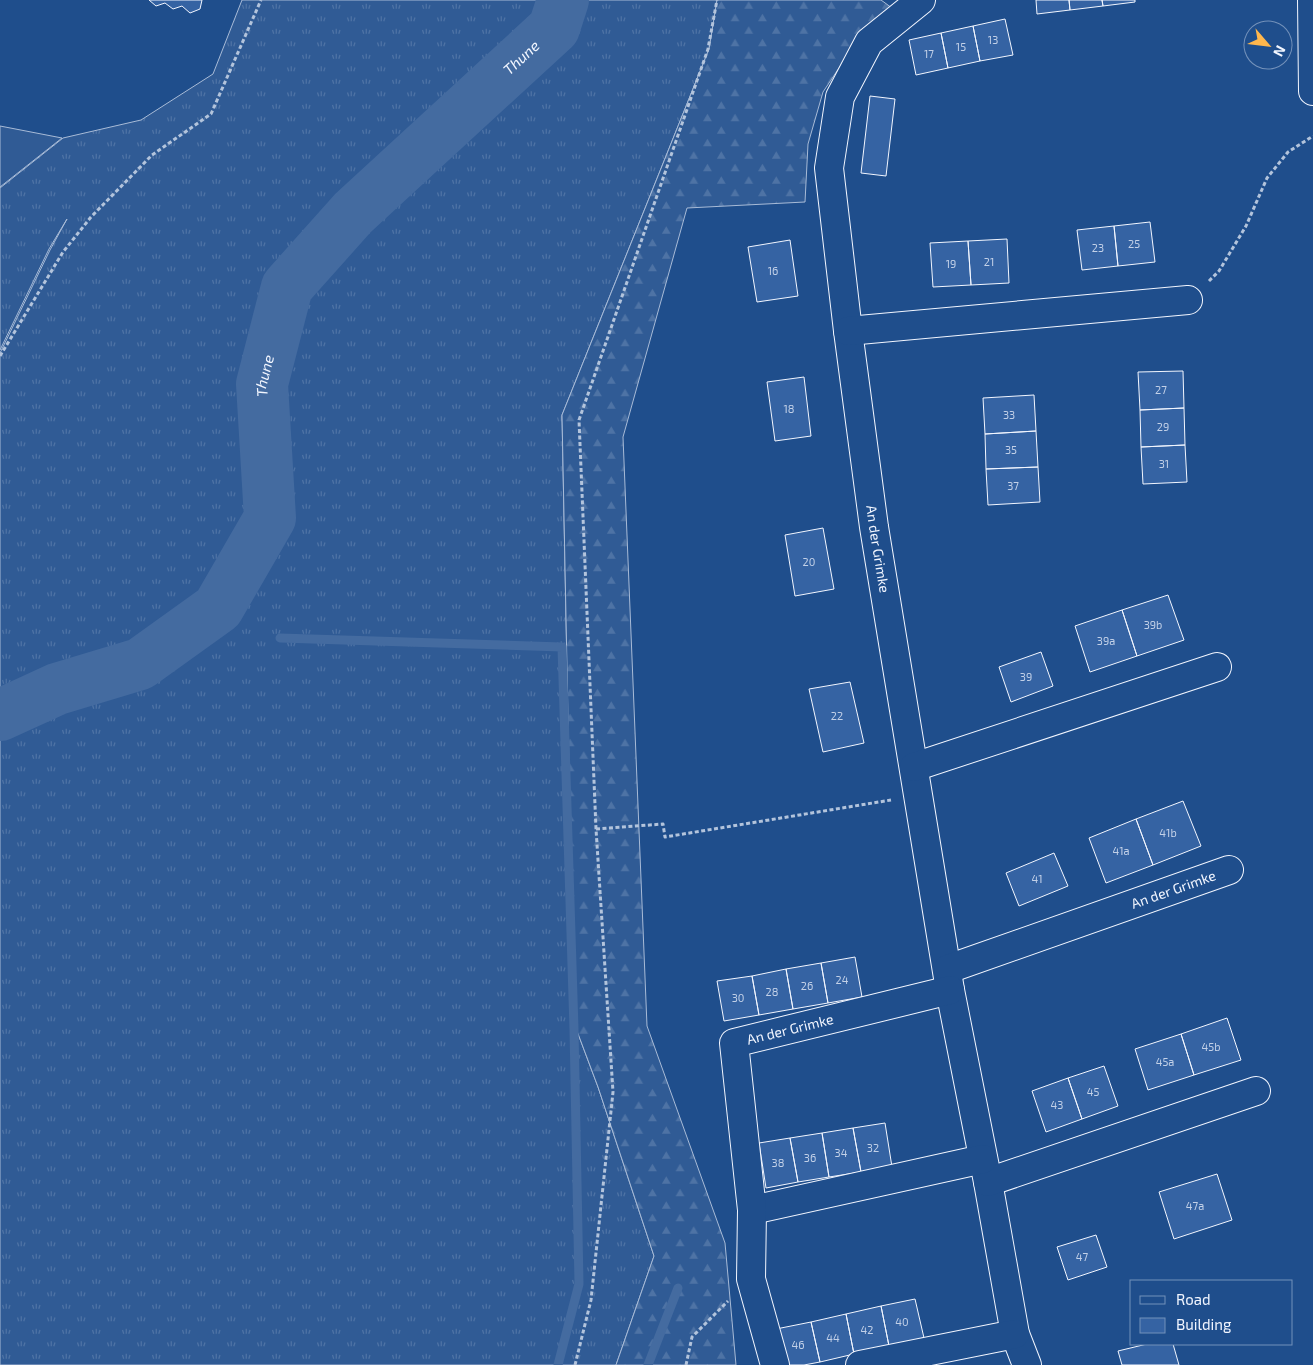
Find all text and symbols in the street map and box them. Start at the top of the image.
north arrow [1243,20,1293,70]
house number: 13 [988,33,998,46]
water label: Thune [499,36,543,78]
house number: 15 [956,40,966,53]
text: N [1270,43,1290,60]
house number: 17 [924,47,934,60]
house number: 25 [1128,237,1140,250]
house number: 23 [1092,241,1104,254]
house number: 21 [984,255,994,268]
house number: 19 [946,257,956,270]
house number: 16 [768,264,778,277]
water label: Thune [251,353,277,397]
house number: 27 [1155,383,1167,396]
house number: 18 [783,402,795,415]
house number: 33 [1003,408,1015,421]
house number: 29 [1157,420,1169,433]
house number: 35 [1005,443,1017,456]
house number: 31 [1159,457,1169,470]
house number: 37 [1007,479,1019,492]
street label: An der Grimke [863,504,894,594]
house number: 20 [803,555,815,568]
house number: 39b [1144,618,1162,631]
house number: 39a [1097,634,1115,647]
house number: 39 [1020,670,1032,683]
house number: 22 [831,709,843,722]
house number: 41b [1159,826,1177,839]
house number: 41a [1112,844,1130,857]
street label: An der Grimke [1129,866,1218,912]
house number: 41 [1031,872,1043,885]
house number: 24 [836,973,849,986]
house number: 26 [801,979,813,992]
house number: 28 [766,985,778,998]
house number: 30 [732,991,744,1004]
street label: An der Grimke [745,1010,835,1048]
house number: 45b [1202,1040,1220,1053]
house number: 45a [1156,1055,1174,1068]
house number: 45 [1087,1085,1099,1098]
house number: 43 [1051,1098,1063,1111]
house number: 32 [867,1141,879,1154]
house number: 34 [835,1146,848,1159]
house number: 36 [804,1151,816,1164]
house number: 38 [772,1156,784,1169]
house number: 47a [1186,1199,1204,1212]
house number: 47 [1076,1250,1089,1263]
legend [1130,1280,1293,1345]
text: Road [1176,1290,1211,1308]
house number: 40 [895,1315,909,1328]
text: Building [1176,1315,1232,1333]
house number: 42 [861,1323,873,1336]
house number: 44 [826,1331,840,1344]
house number: 46 [791,1338,805,1351]

